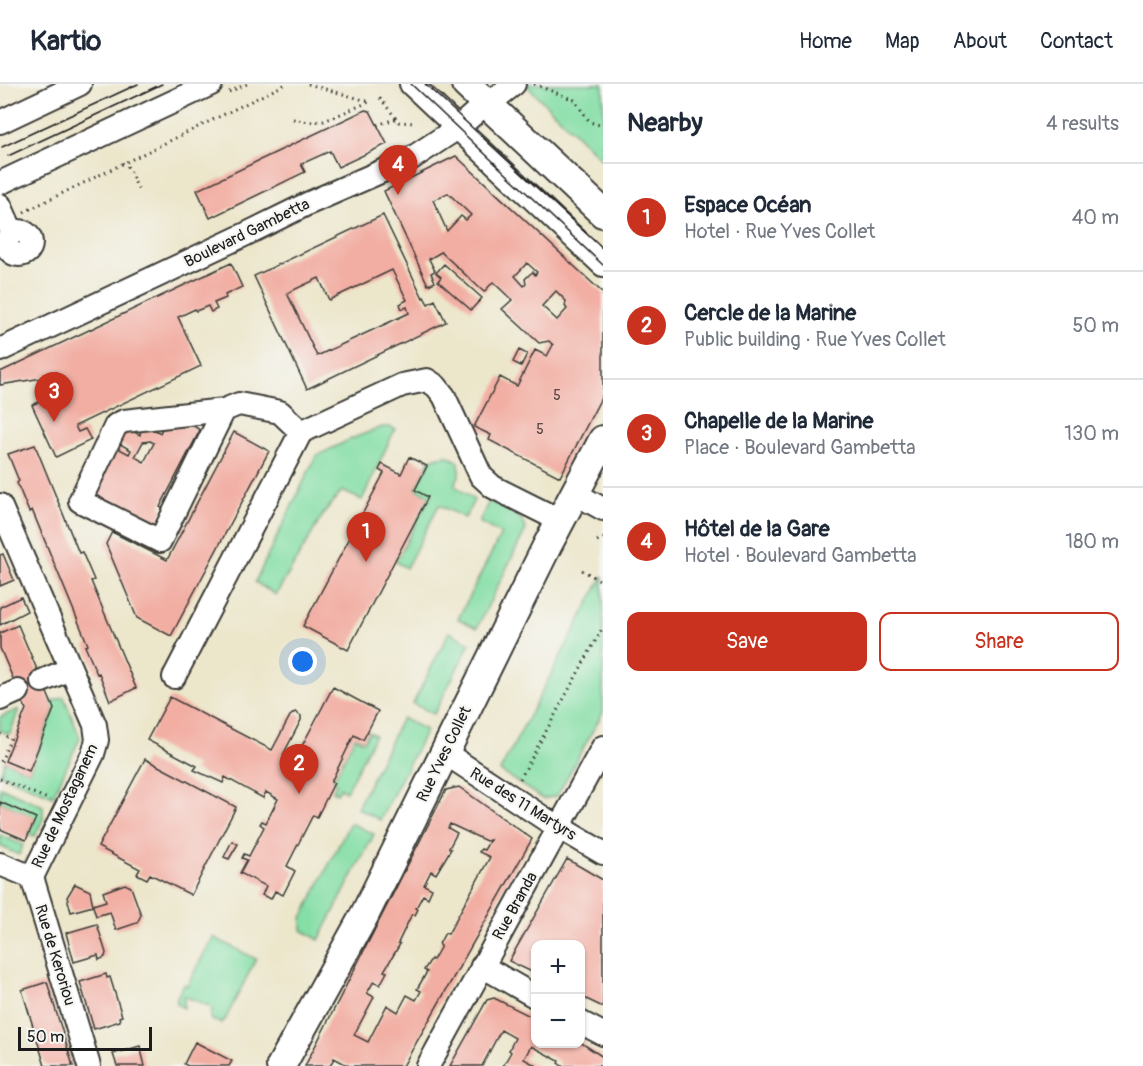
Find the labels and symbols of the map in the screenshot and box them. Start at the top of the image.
pin: 4 [378,146,418,195]
street label: Boulevard Gambetta [181,194,313,272]
pin: 3 [34,372,74,422]
house number: 5 [553,387,561,404]
house number: 5 [536,421,544,438]
pin: 1 [346,512,386,562]
your location [288,647,317,676]
street label: Rue Yves Collet [412,702,476,805]
street label: Rue de Mostaganem [27,741,103,871]
pin: 2 [280,744,318,794]
street label: Rue des 11 Martyrs [466,763,580,845]
street label: Rue Branda [488,868,542,944]
street label: Rue de Keroriou [30,902,80,1008]
scale bar [18,1024,152,1052]

